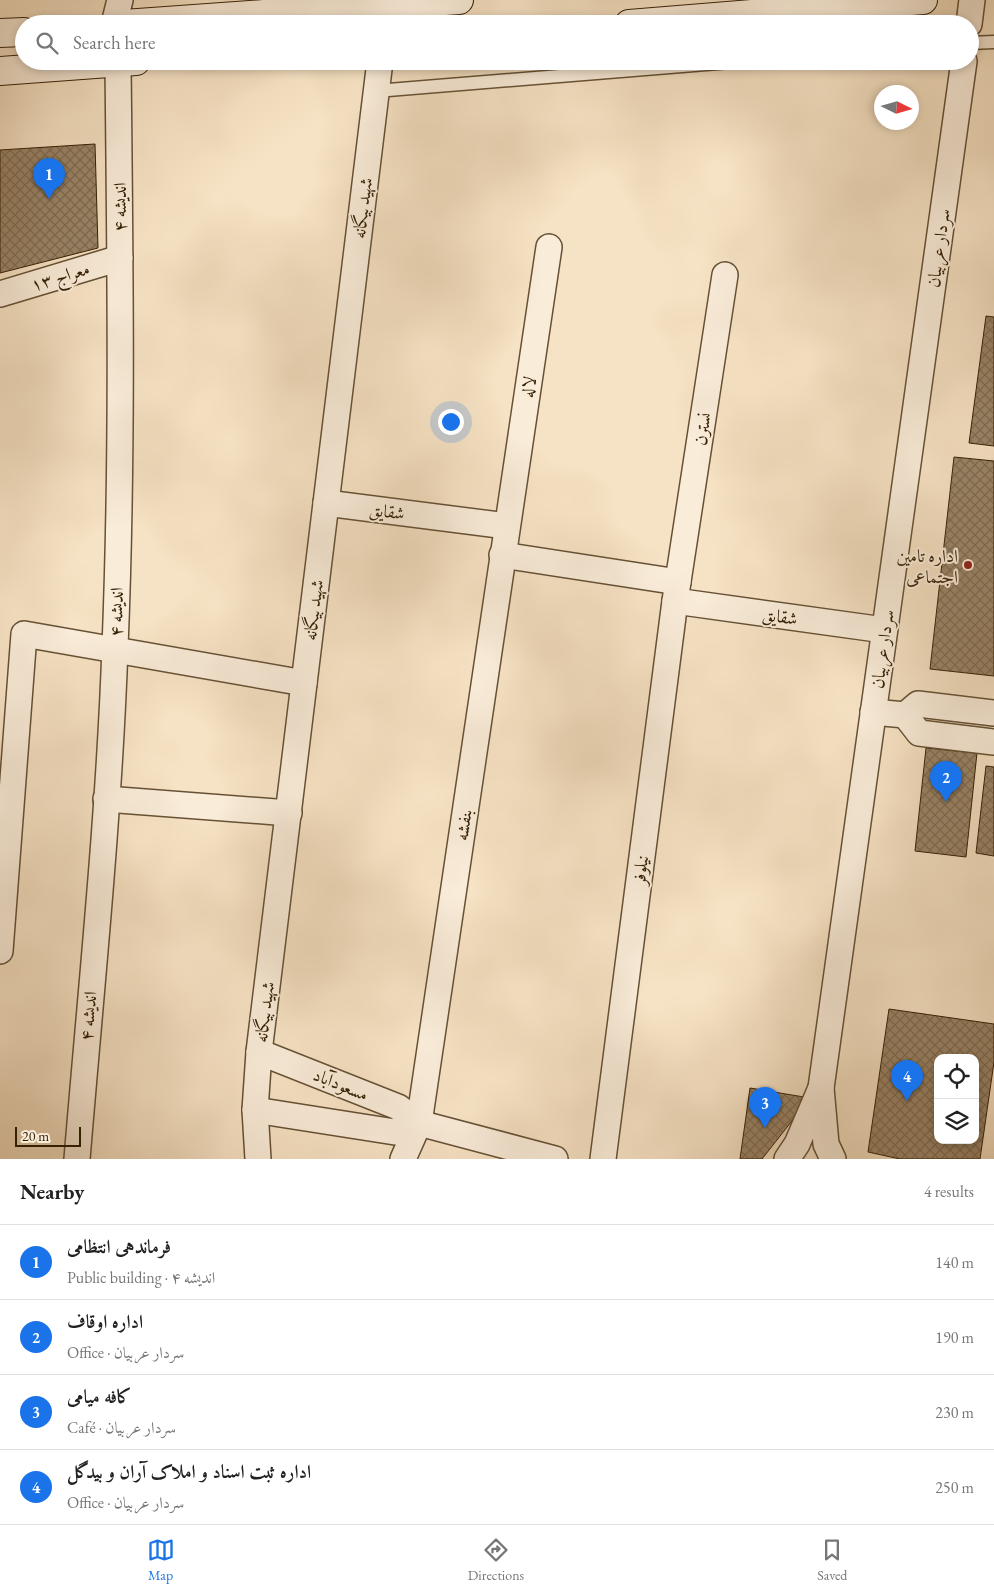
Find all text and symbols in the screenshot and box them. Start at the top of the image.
search box [15,15,979,70]
icon: search [33,29,61,57]
text: Search here [73,30,155,55]
north arrow [874,85,919,130]
pin: 1 [33,158,65,199]
street label: شهید بیگانه [347,176,378,240]
street label: اندیشه ۴ [108,182,131,232]
street label: سردار عربیان [921,207,957,289]
street label: معراج ۱۳ [28,256,94,301]
street label: لاله [515,375,541,399]
your location [438,409,464,435]
street label: نسترن [688,411,716,447]
street label: شقایق [368,497,406,525]
place label: اداره تامین اجتماعی [896,544,958,588]
marker: اداره تامین اجتماعی [962,559,974,571]
street label: شهید بیگانه [298,578,329,642]
street label: اندیشه ۴ [104,587,128,637]
street label: شقایق [761,602,799,630]
street label: سردار عربیان [865,608,901,690]
pin: 2 [930,761,962,802]
street label: بنفشه [449,808,477,842]
street label: نیلوفر [627,854,654,888]
street label: شهید بیگانه [249,980,280,1044]
street label: اندیشه ۴ [74,990,102,1042]
map controls [934,1054,979,1144]
button: locate [934,1054,979,1099]
pin: 4 [891,1060,923,1101]
street label: مسعودآباد [310,1063,372,1105]
pin: 3 [749,1087,781,1128]
button: layers [934,1099,979,1144]
scale bar [15,1124,81,1147]
text: 20 m [22,1127,49,1145]
text: Nearby [20,1178,84,1205]
text: 4 results [924,1181,974,1202]
text: فرماندهی انتظامی [67,1234,171,1259]
text: 1 [32,1252,40,1273]
text: 140 m [935,1252,974,1273]
text: Public building · اندیشه ۴ [67,1267,215,1288]
text: اداره اوقاف [67,1309,143,1334]
text: 2 [32,1327,40,1348]
text: 190 m [935,1327,974,1348]
text: Office · سردار عربیان [67,1342,184,1363]
text: کافه میامی [67,1384,132,1409]
text: 3 [32,1402,40,1423]
text: 230 m [935,1402,974,1423]
text: Café · سردار عربیان [67,1417,176,1438]
text: اداره ثبت اسناد و املاک آران و بیدگل [67,1459,311,1484]
text: 4 [32,1477,40,1498]
text: 250 m [935,1477,974,1498]
text: Office · سردار عربیان [67,1492,184,1513]
tab: Map [147,1536,175,1584]
tab: Directions [468,1536,524,1584]
tab: Saved [817,1536,847,1584]

